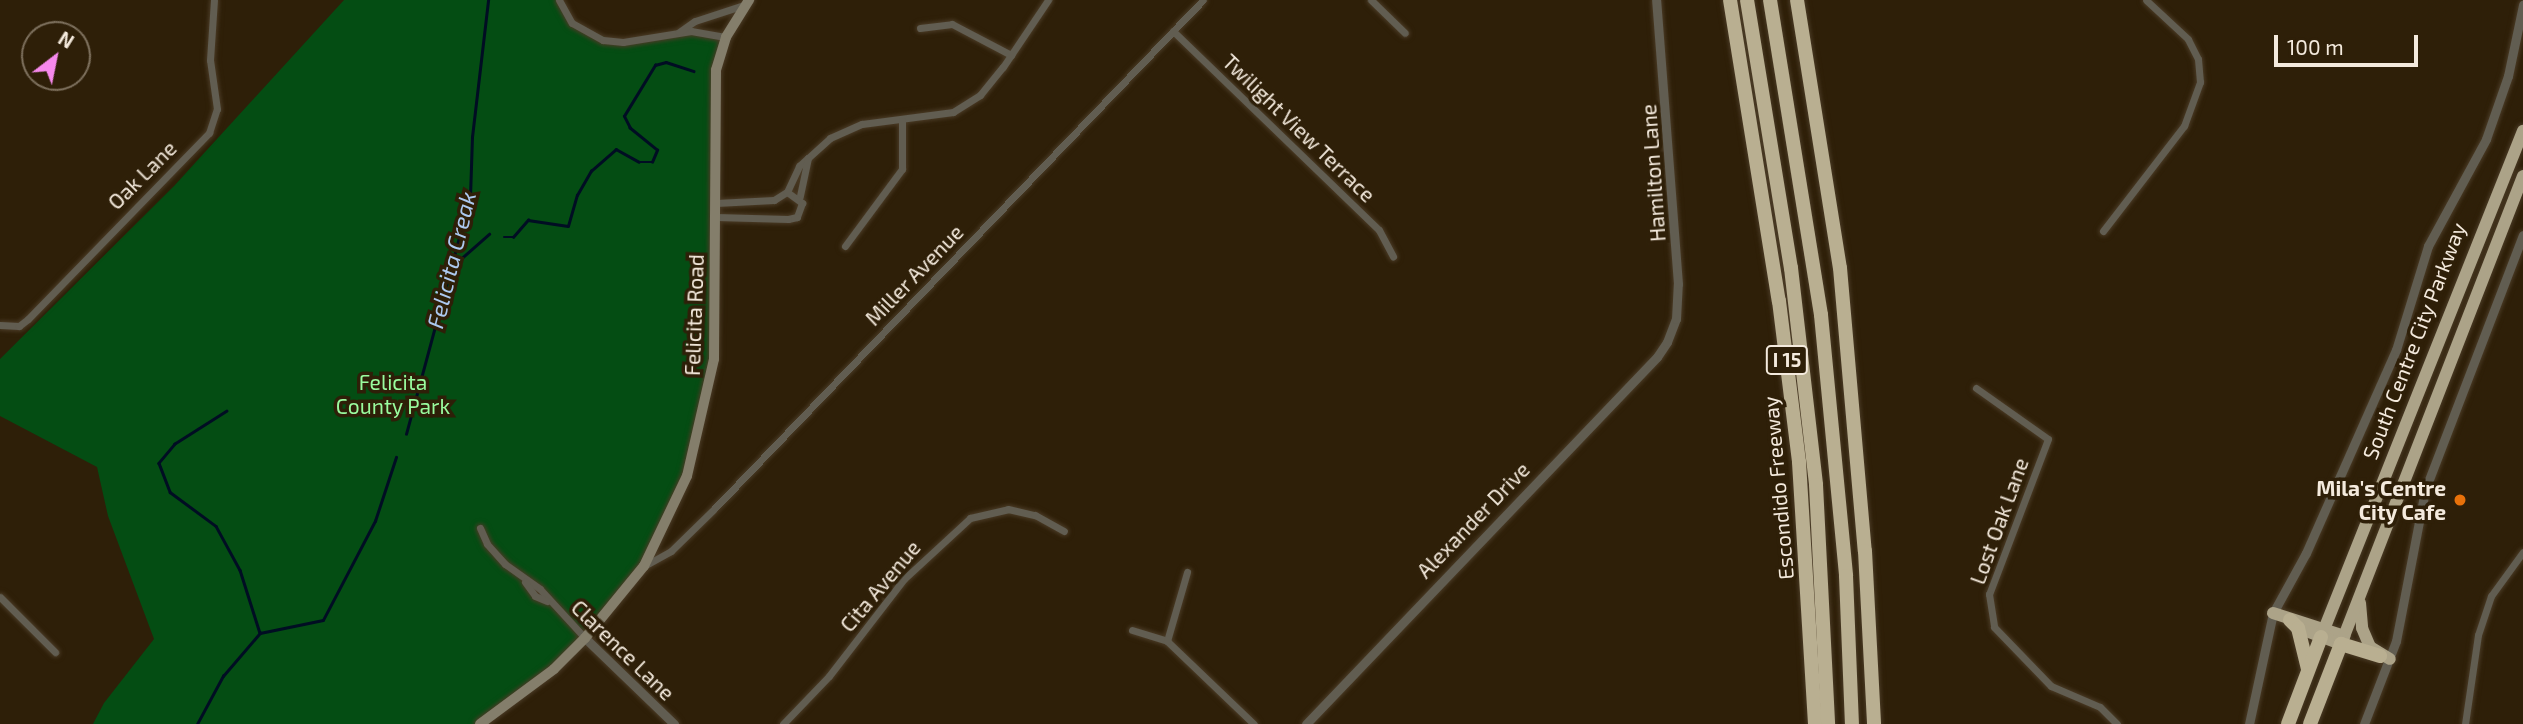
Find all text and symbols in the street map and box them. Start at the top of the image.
north arrow [21,21,91,91]
scale bar [2278,21,2422,65]
text: N [54,26,78,53]
text: 100 m [2287,34,2344,59]
street label: Twilight View Terrace [1217,48,1381,208]
street label: Hamilton Lane [1636,103,1670,243]
street label: Oak Lane [102,135,182,215]
water label: Felicita Creak [421,189,481,331]
street label: Miller Avenue [859,219,969,331]
street label: South Centre City Parkway [2357,219,2471,463]
street label: Felicita Road [679,254,709,376]
road number: I 15 [1764,344,1810,376]
park label: Felicita County Park [336,369,450,419]
street label: Escondido Freeway [1757,395,1799,581]
street label: Lost Oak Lane [1964,454,2034,588]
street label: Alexander Drive [1411,457,1535,583]
place label: Mila's Centre City Cafe [2316,475,2446,525]
marker: Mila's Centre City Cafe [2452,492,2468,508]
street label: Cita Avenue [834,535,926,637]
street label: Clarence Lane [566,595,680,705]

